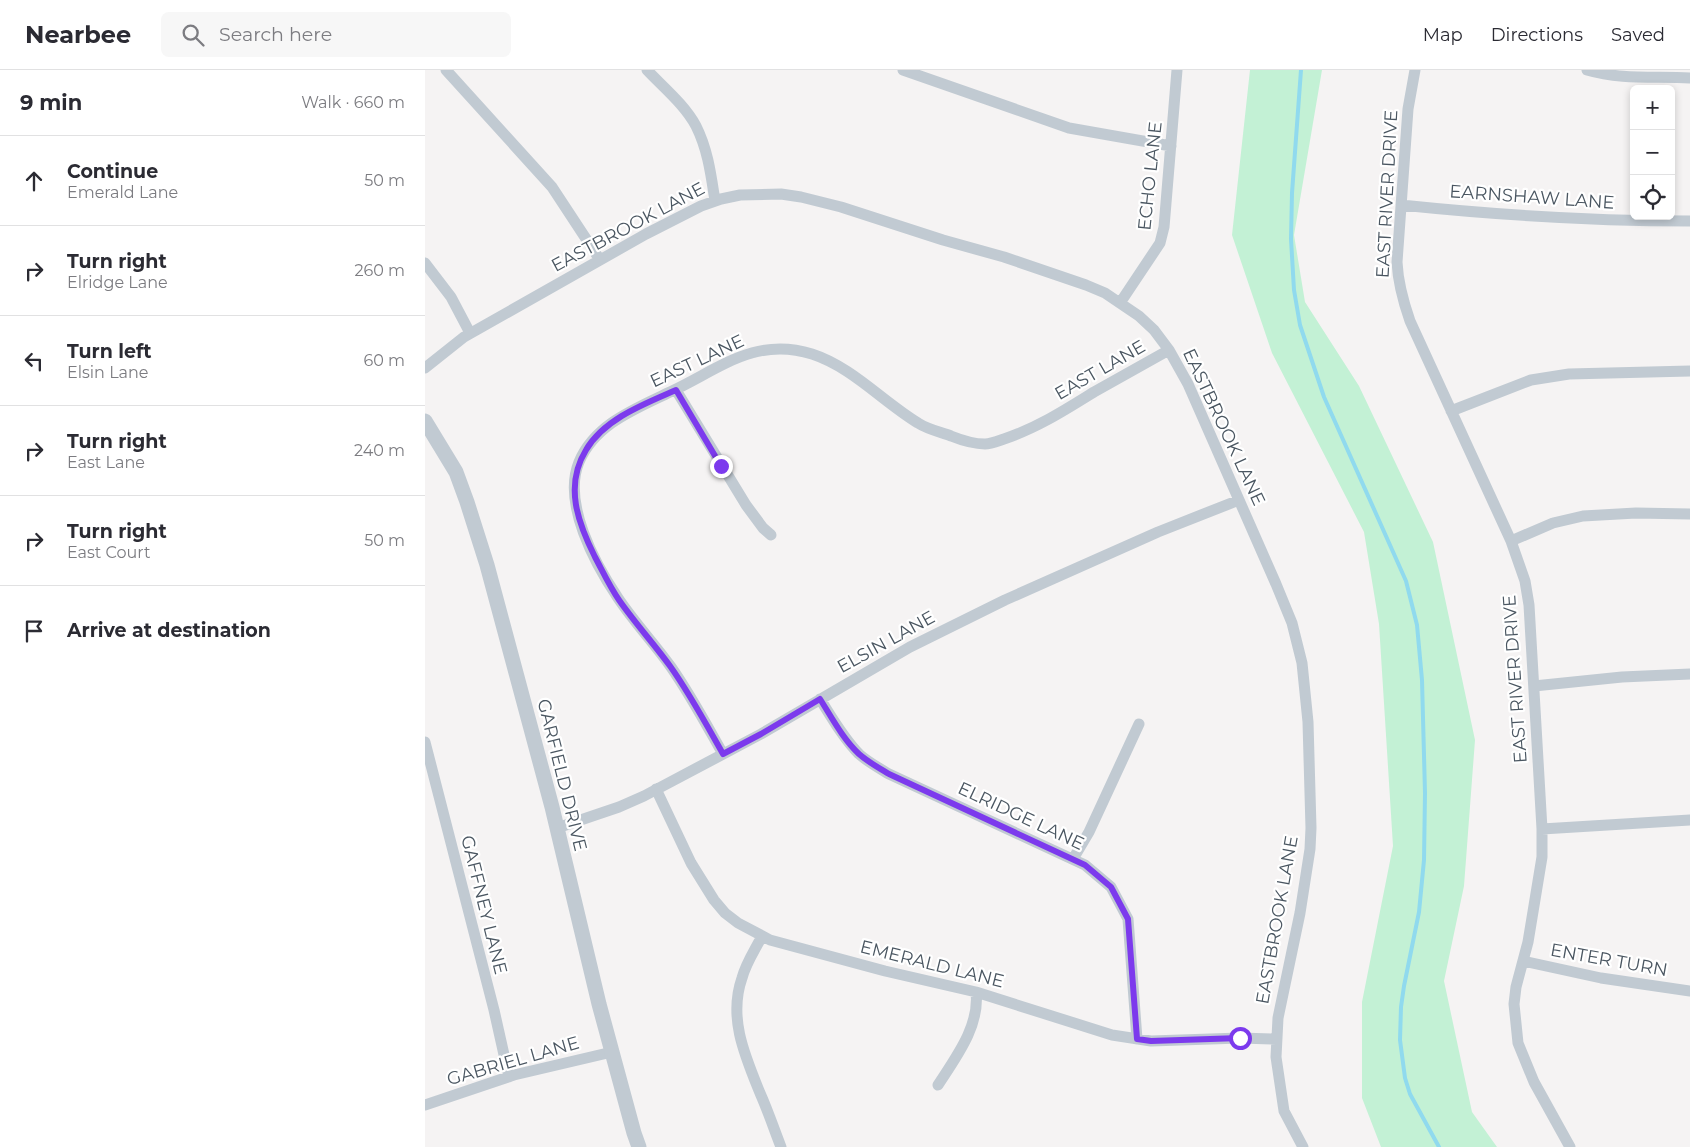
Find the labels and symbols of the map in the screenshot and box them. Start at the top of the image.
street label: EAST RIVER DRIVE [1372,109,1402,279]
street label: ECHO LANE [1133,120,1167,232]
street label: EASTBROOK LANE [547,177,709,277]
street label: EARNSHAW LANE [1449,180,1615,214]
street label: EAST LANE [647,330,747,392]
street label: EAST LANE [1051,335,1149,405]
street label: EASTBROOK LANE [1178,345,1270,509]
route end [710,455,733,478]
street label: EAST RIVER DRIVE [1498,594,1532,764]
street label: ELSIN LANE [833,606,939,678]
street label: GARFIELD DRIVE [532,697,592,853]
street label: ELRIDGE LANE [954,777,1088,855]
street label: GAFFNEY LANE [456,833,512,977]
street label: EASTBROOK LANE [1251,834,1303,1006]
street label: EMERALD LANE [858,935,1006,993]
street label: ENTER TURN [1549,939,1669,981]
route start [1229,1027,1252,1050]
street label: GABRIEL LANE [444,1032,582,1090]

